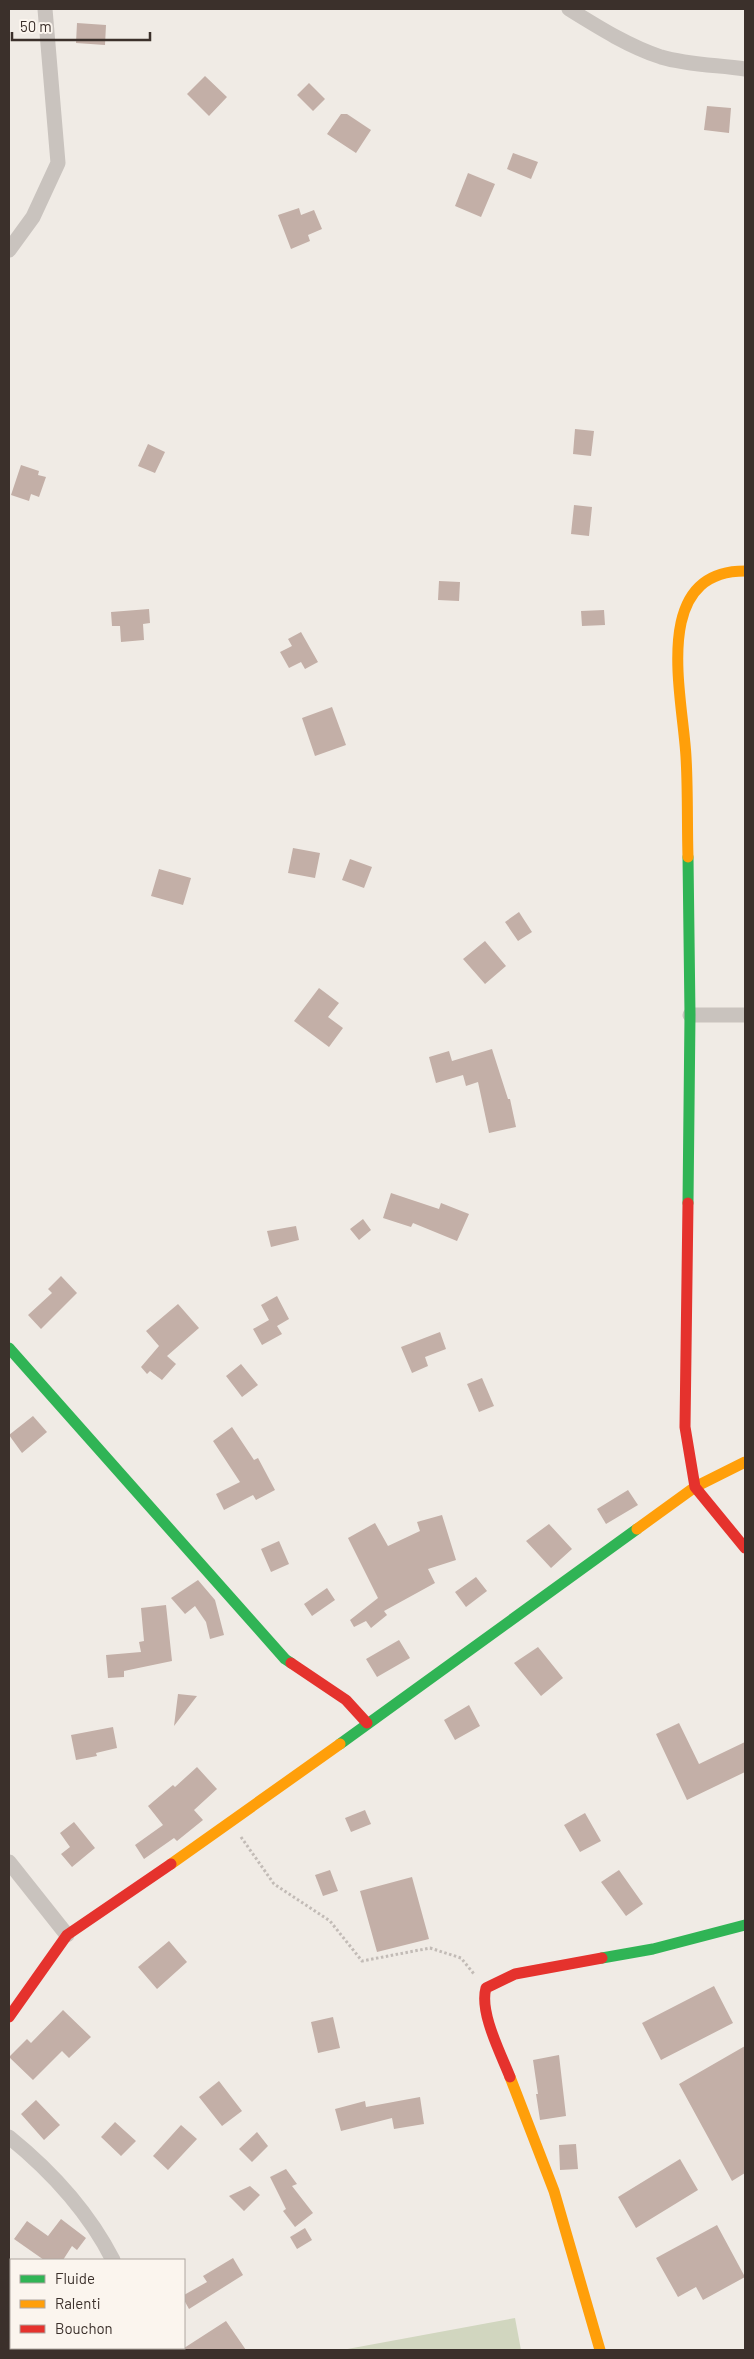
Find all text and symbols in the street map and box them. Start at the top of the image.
scale bar [12,10,150,42]
text: 50 m [20,17,52,35]
legend [10,2259,185,2349]
text: Fluide [55,2269,95,2287]
text: Ralenti [55,2294,101,2312]
text: Bouchon [55,2319,113,2337]

